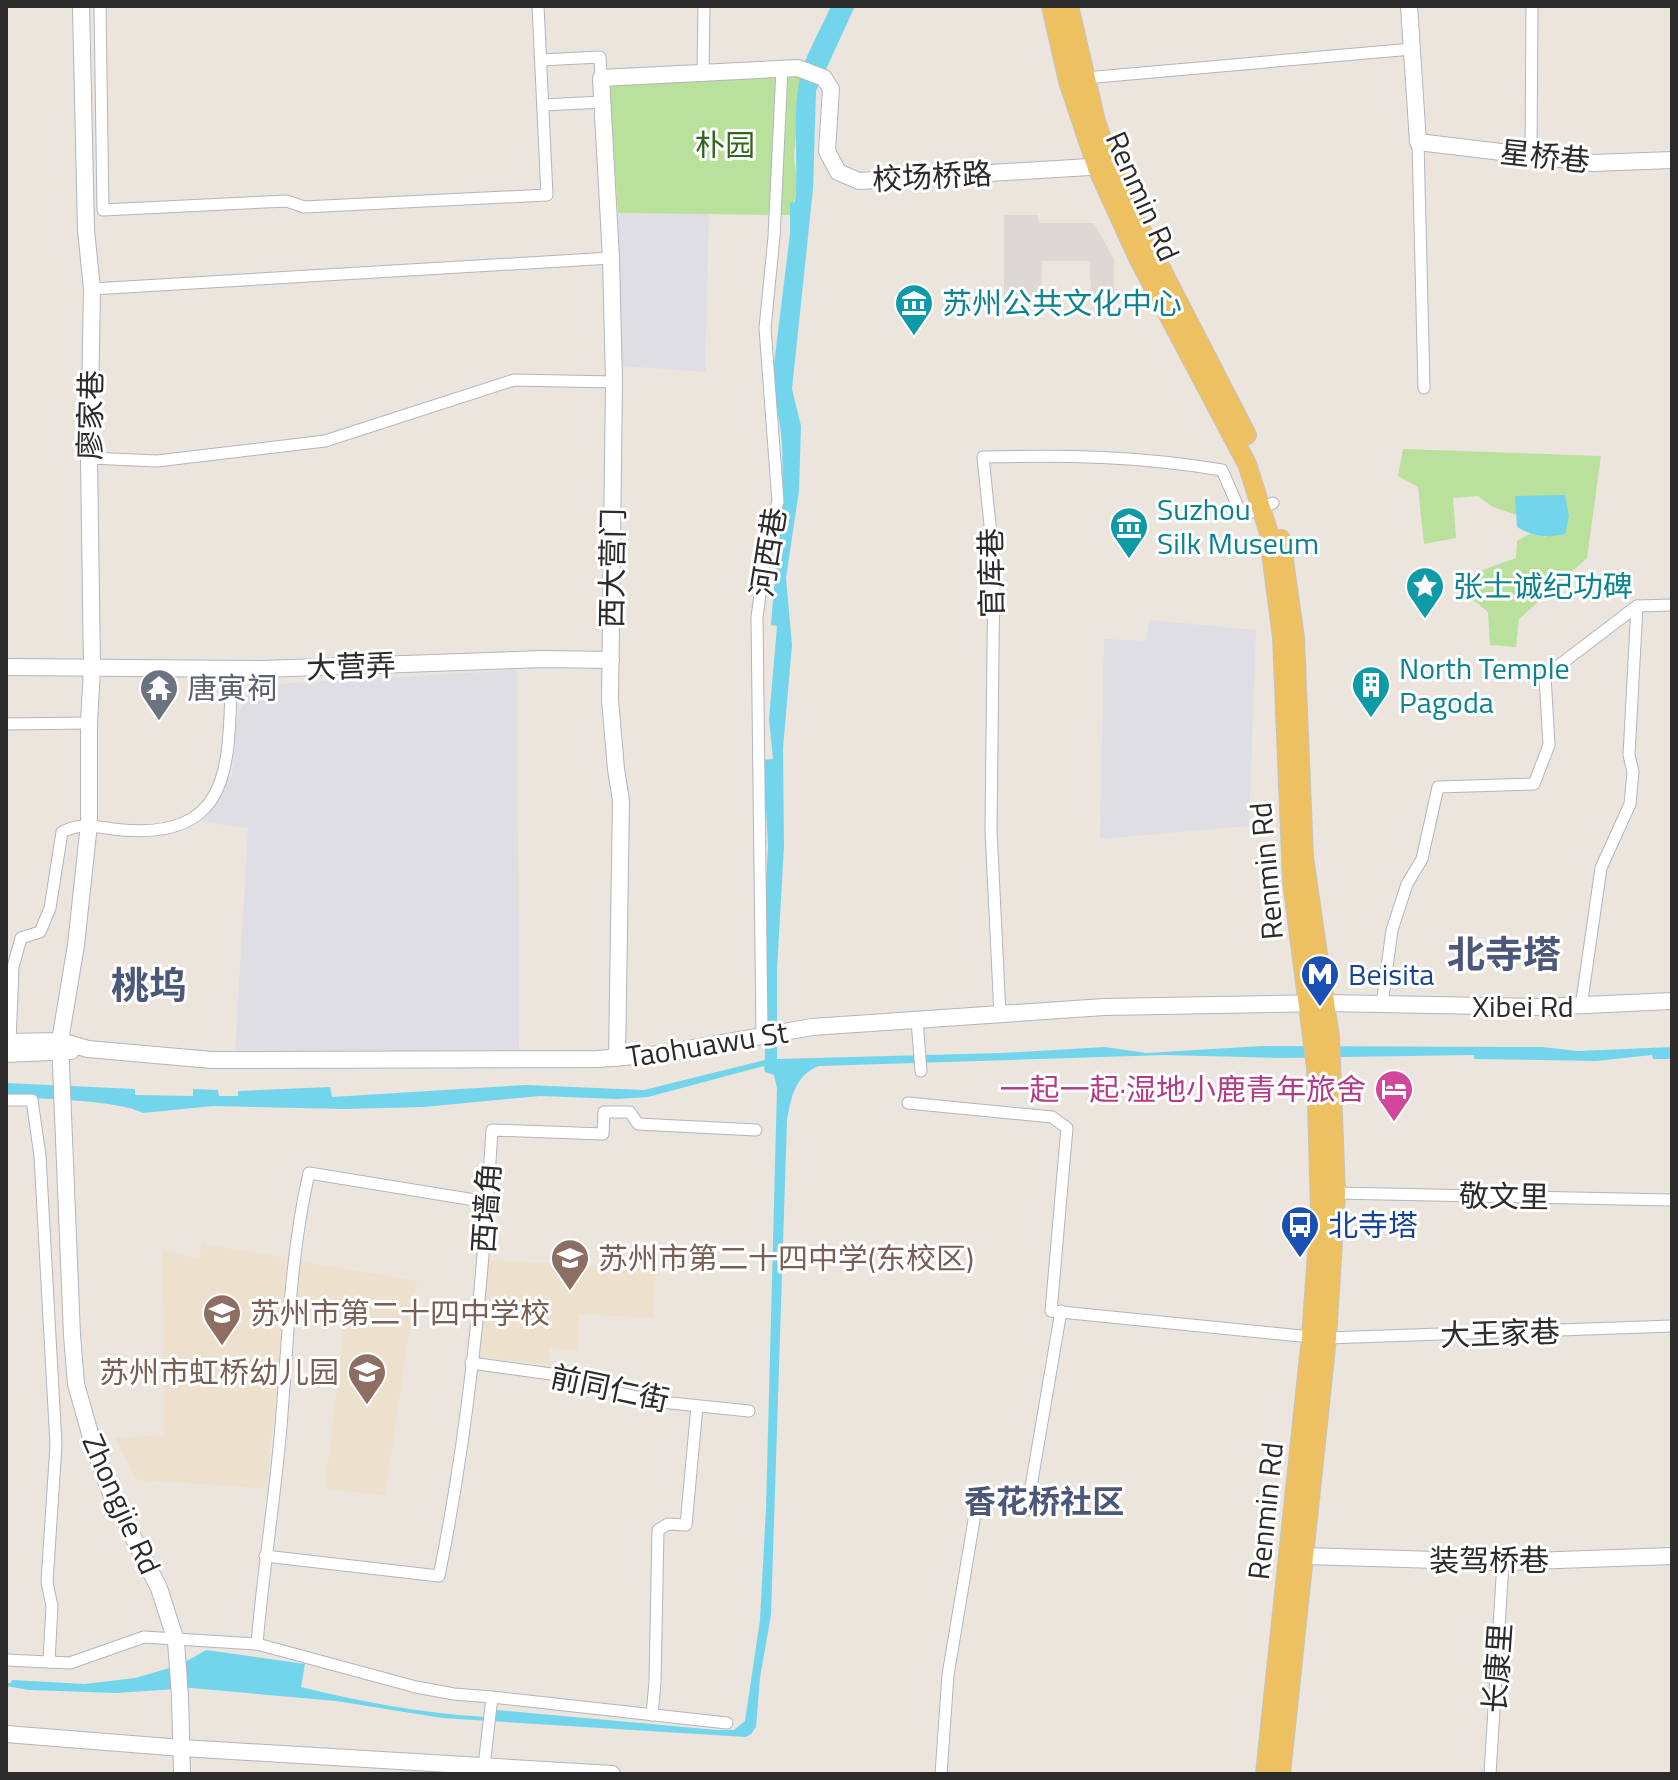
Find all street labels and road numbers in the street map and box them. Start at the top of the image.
street label: Renmin Rd [1094,124,1192,268]
street label: 星桥巷 [1498,128,1592,184]
street label: 校场桥路 [871,150,993,202]
street label: 廖家巷 [66,370,114,460]
street label: 河西巷 [738,504,798,600]
street label: 西大营门 [588,508,636,628]
street label: 官库巷 [967,528,1015,618]
street label: 大营弄 [305,641,397,691]
street label: Renmin Rd [1237,800,1295,942]
street label: Xibei Rd [1472,983,1574,1029]
street label: Taohuawu St [623,1008,792,1079]
street label: 西墙角 [460,1162,512,1254]
street label: 敬文里 [1459,1172,1549,1220]
street label: 大王家巷 [1439,1308,1561,1358]
street label: 前同仁街 [547,1353,673,1423]
street label: Zhongjie Rd [71,1427,173,1581]
street label: Renmin Rd [1235,1440,1295,1582]
street label: 装驾桥巷 [1429,1537,1549,1583]
street label: 长康里 [1471,1622,1523,1714]

